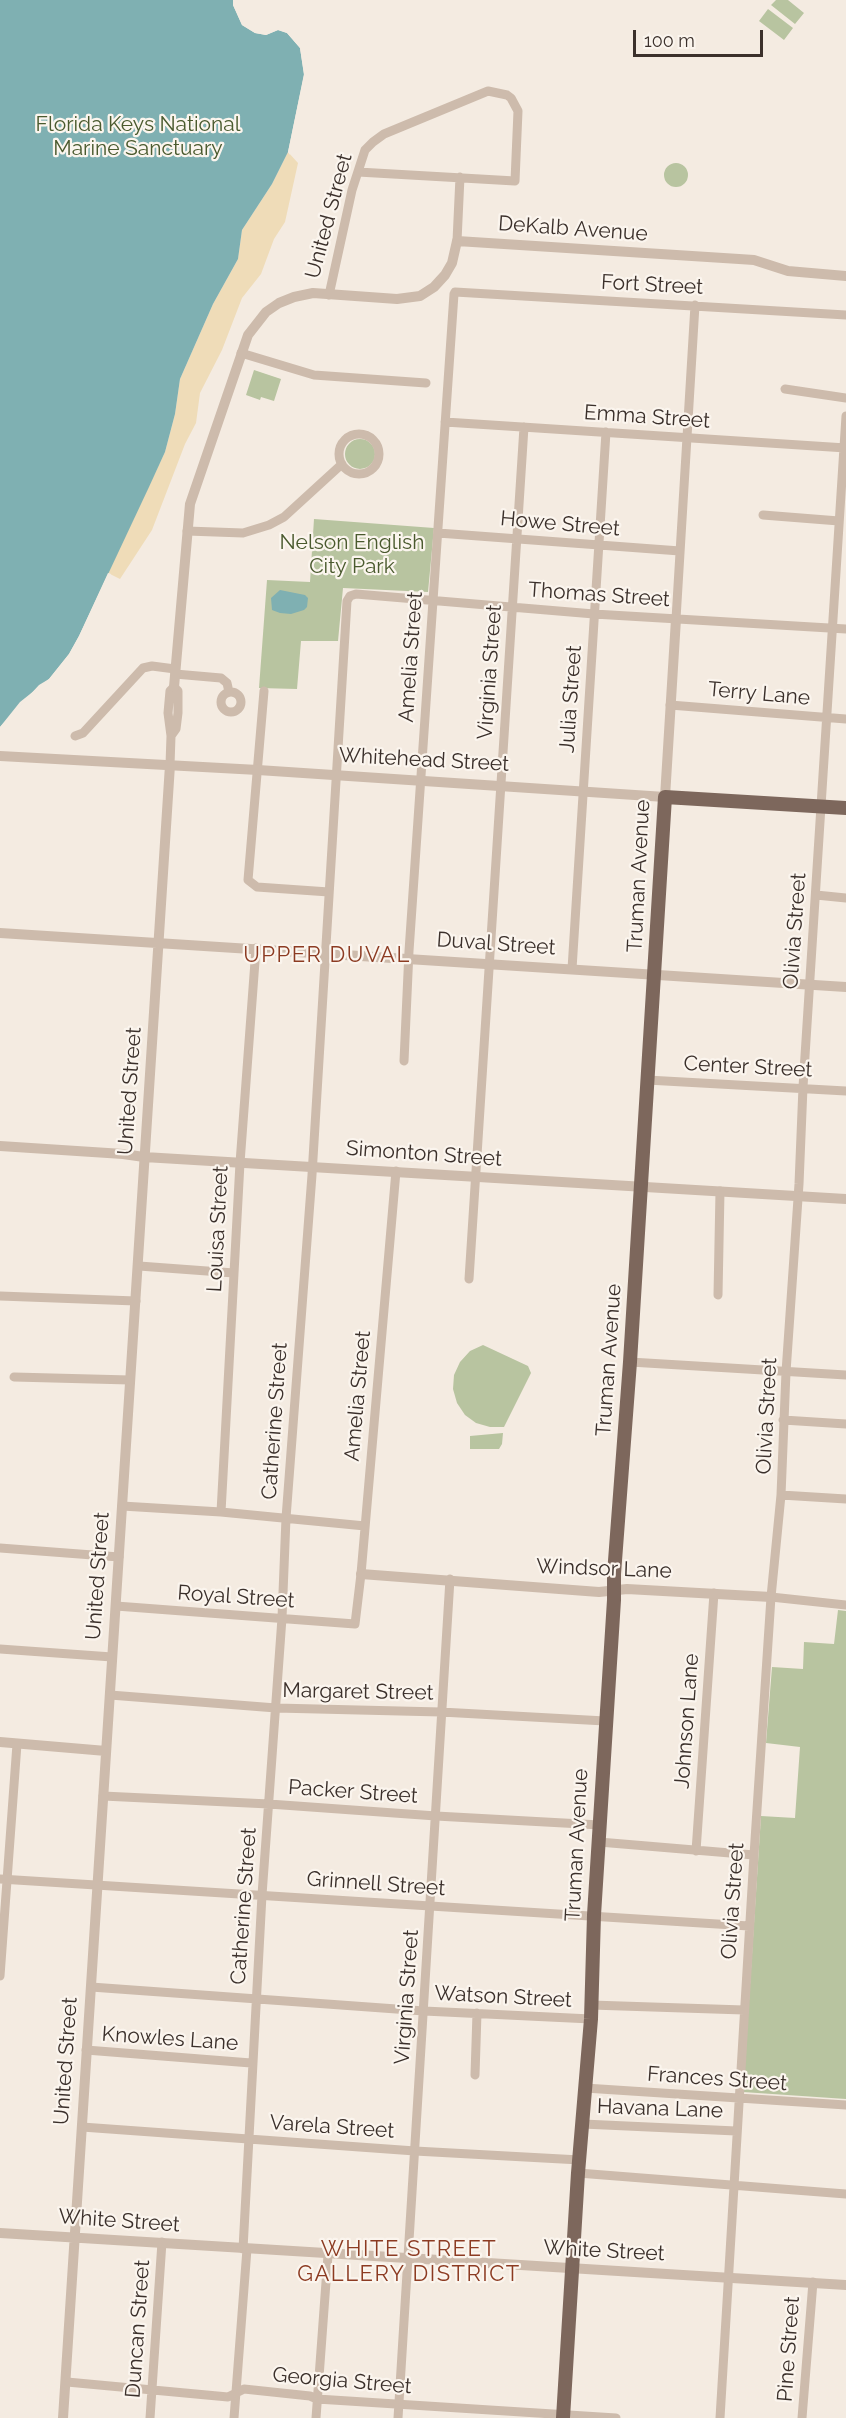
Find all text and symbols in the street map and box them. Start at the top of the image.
scale bar [636,18,766,56]
text: 100 m [644,30,695,51]
park label: Florida Keys National Marine Sanctuary [36,112,240,162]
street label: United Street [300,151,358,281]
street label: DeKalb Avenue [497,211,649,247]
street label: Fort Street [600,270,704,300]
street label: Emma Street [583,400,711,434]
street label: Howe Street [499,506,621,542]
park label: Nelson English City Park [280,530,424,580]
street label: Thomas Street [527,577,671,613]
street label: Amelia Street [394,591,428,723]
street label: Virginia Street [473,604,507,740]
street label: Julia Street [555,644,587,754]
street label: Terry Lane [707,677,811,711]
street label: Whitehead Street [338,743,510,777]
street label: Truman Avenue [622,799,656,953]
street label: Olivia Street [778,872,812,990]
street label: Duval Street [436,927,556,961]
district label: UPPER DUVAL [243,942,411,968]
street label: United Street [113,1026,147,1156]
street label: Center Street [683,1051,813,1083]
street label: Simonton Street [345,1136,503,1172]
street label: Louisa Street [202,1165,234,1293]
street label: Truman Avenue [591,1283,627,1437]
street label: Amelia Street [340,1330,376,1462]
street label: Catherine Street [257,1342,293,1500]
street label: Olivia Street [751,1357,783,1475]
street label: United Street [81,1511,115,1641]
street label: Windsor Lane [536,1554,672,1584]
street label: Royal Street [177,1580,295,1614]
street label: Johnson Lane [670,1653,704,1789]
street label: Margaret Street [282,1678,434,1706]
street label: Truman Avenue [560,1768,594,1922]
street label: Packer Street [287,1775,419,1809]
street label: Catherine Street [226,1827,262,1985]
street label: Olivia Street [716,1842,750,1960]
street label: Grinnell Street [306,1867,446,1901]
street label: Virginia Street [390,1929,424,2065]
street label: Watson Street [434,1981,572,2013]
street label: United Street [49,1996,83,2126]
street label: Knowles Lane [101,2022,239,2056]
street label: Frances Street [646,2062,788,2096]
street label: Havana Lane [597,2094,723,2124]
street label: Varela Street [269,2110,395,2144]
street label: White Street [57,2204,181,2238]
street label: White Street [543,2235,665,2267]
district label: WHITE STREET GALLERY DISTRICT [297,2236,521,2288]
street label: Duncan Street [121,2259,155,2399]
street label: Pine Street [773,2295,805,2403]
street label: Georgia Street [271,2362,413,2400]

